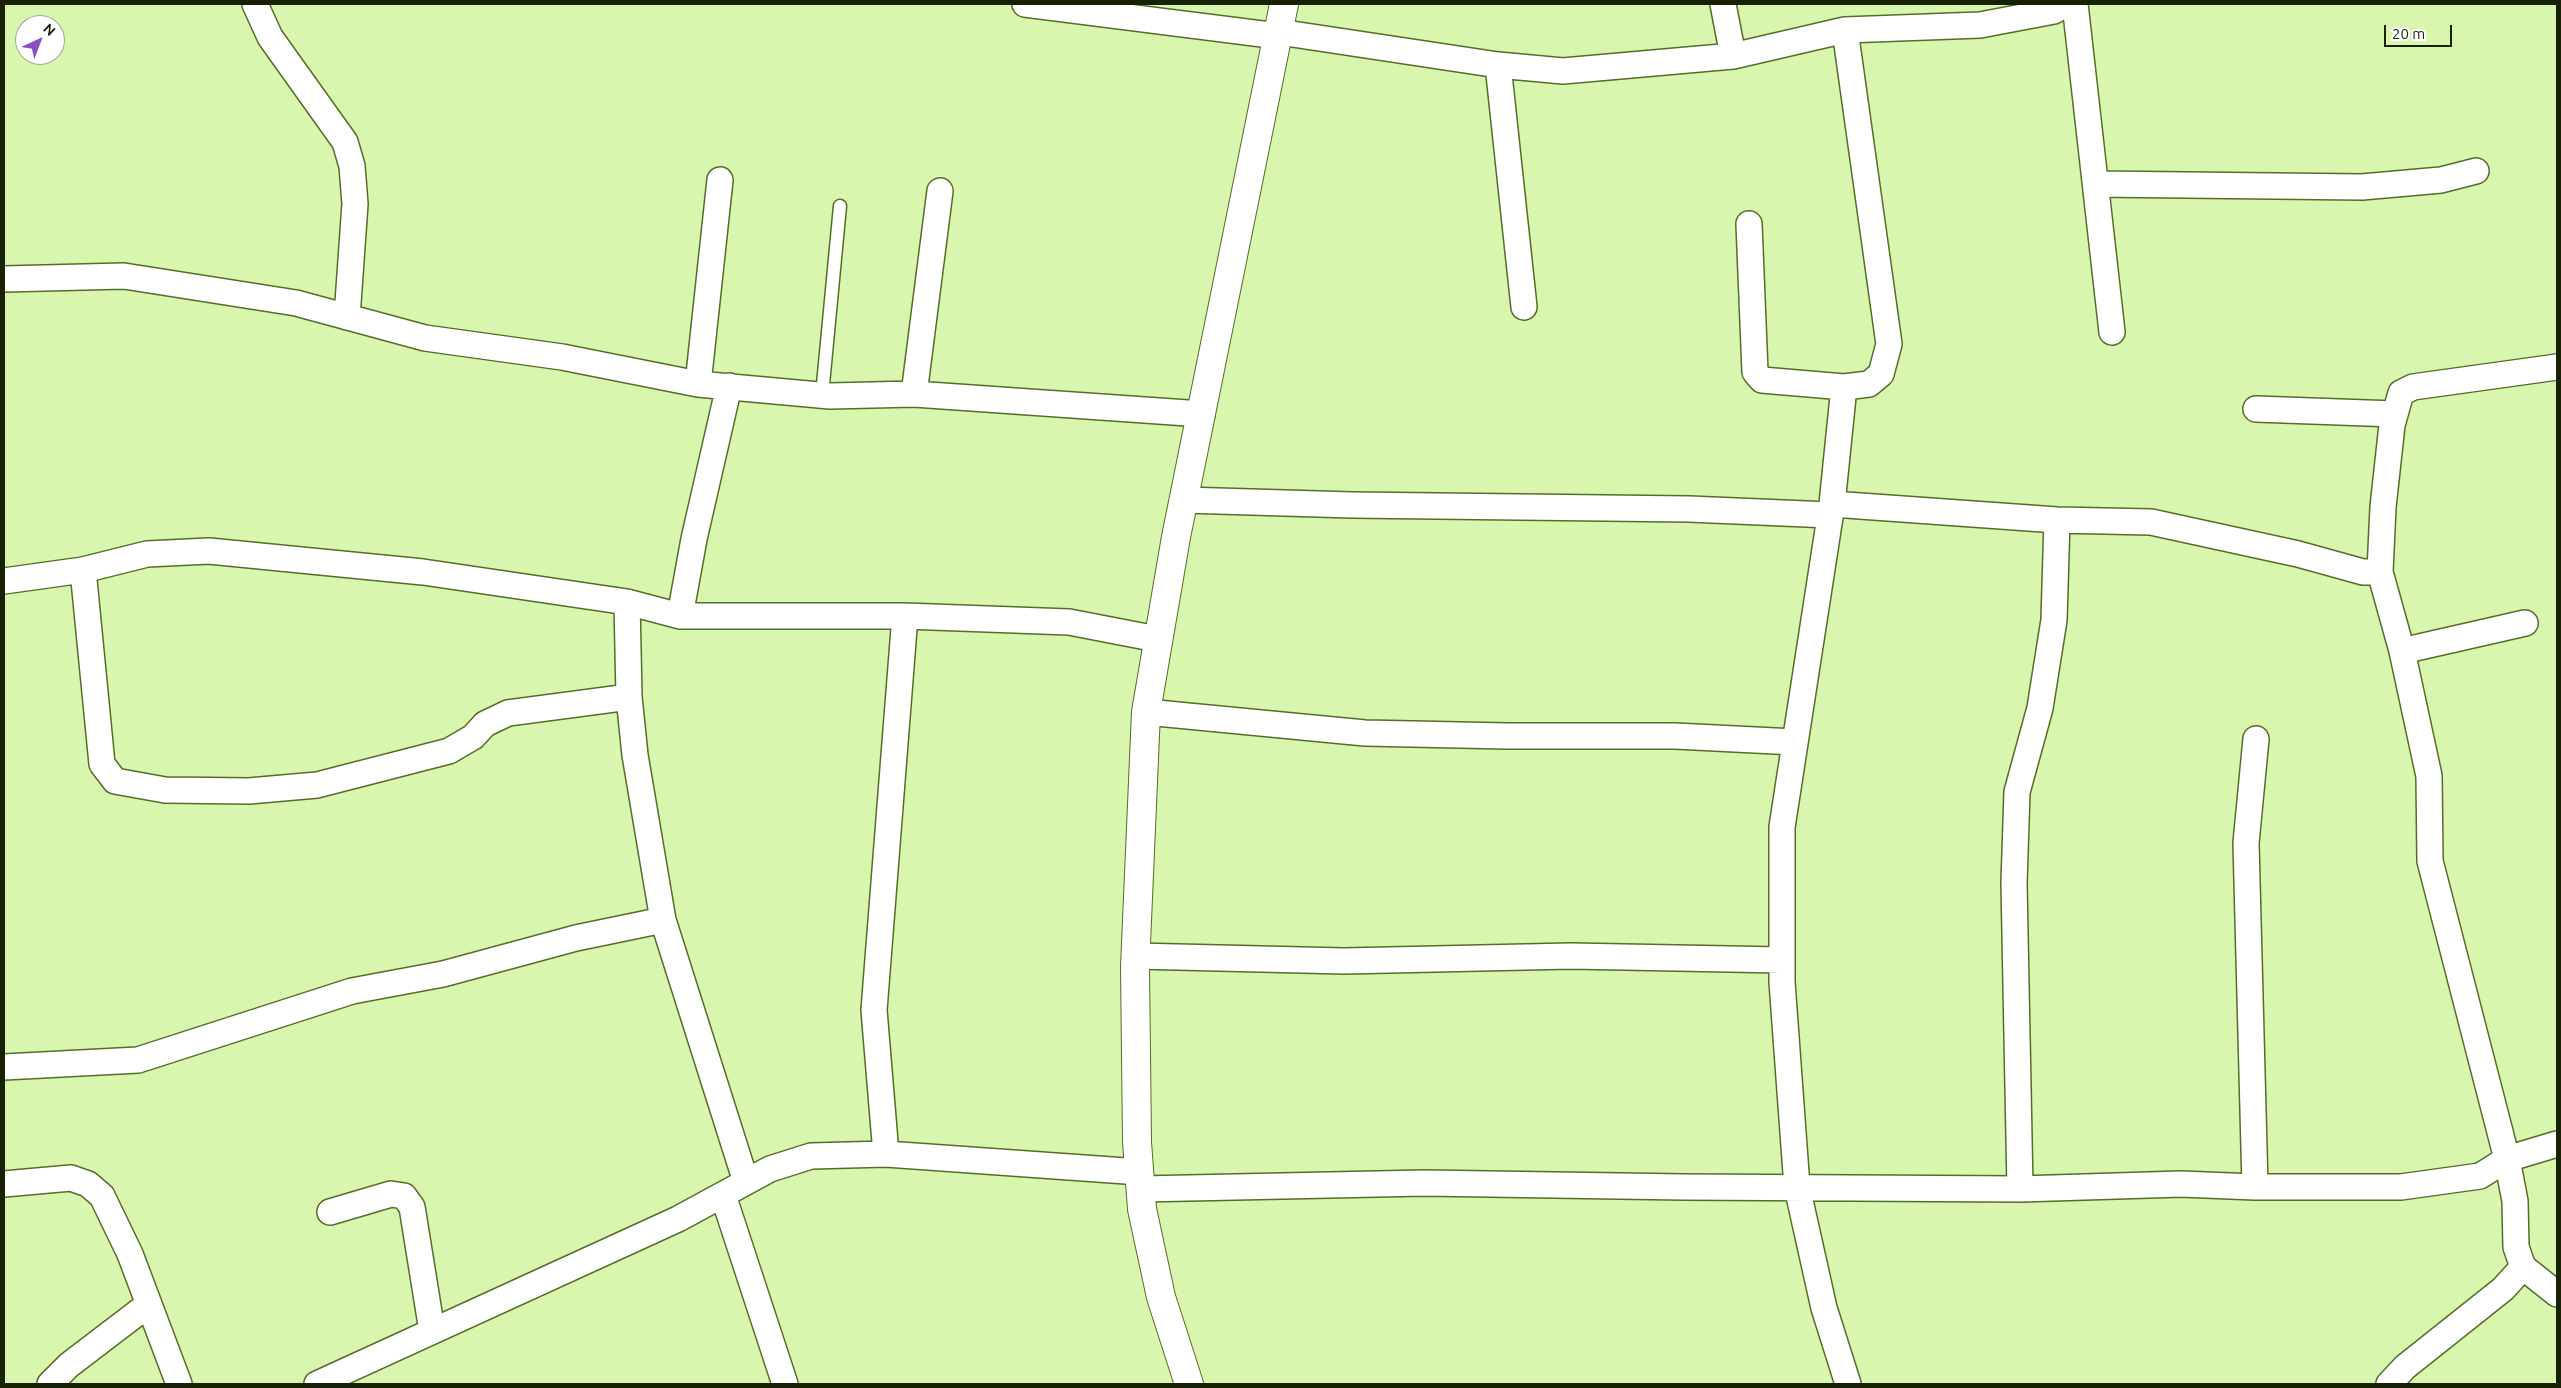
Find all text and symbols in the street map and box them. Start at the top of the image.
north arrow [15,15,65,65]
scale bar [2386,15,2454,47]
text: N [40,20,59,39]
text: 20 m [2392,25,2425,42]

